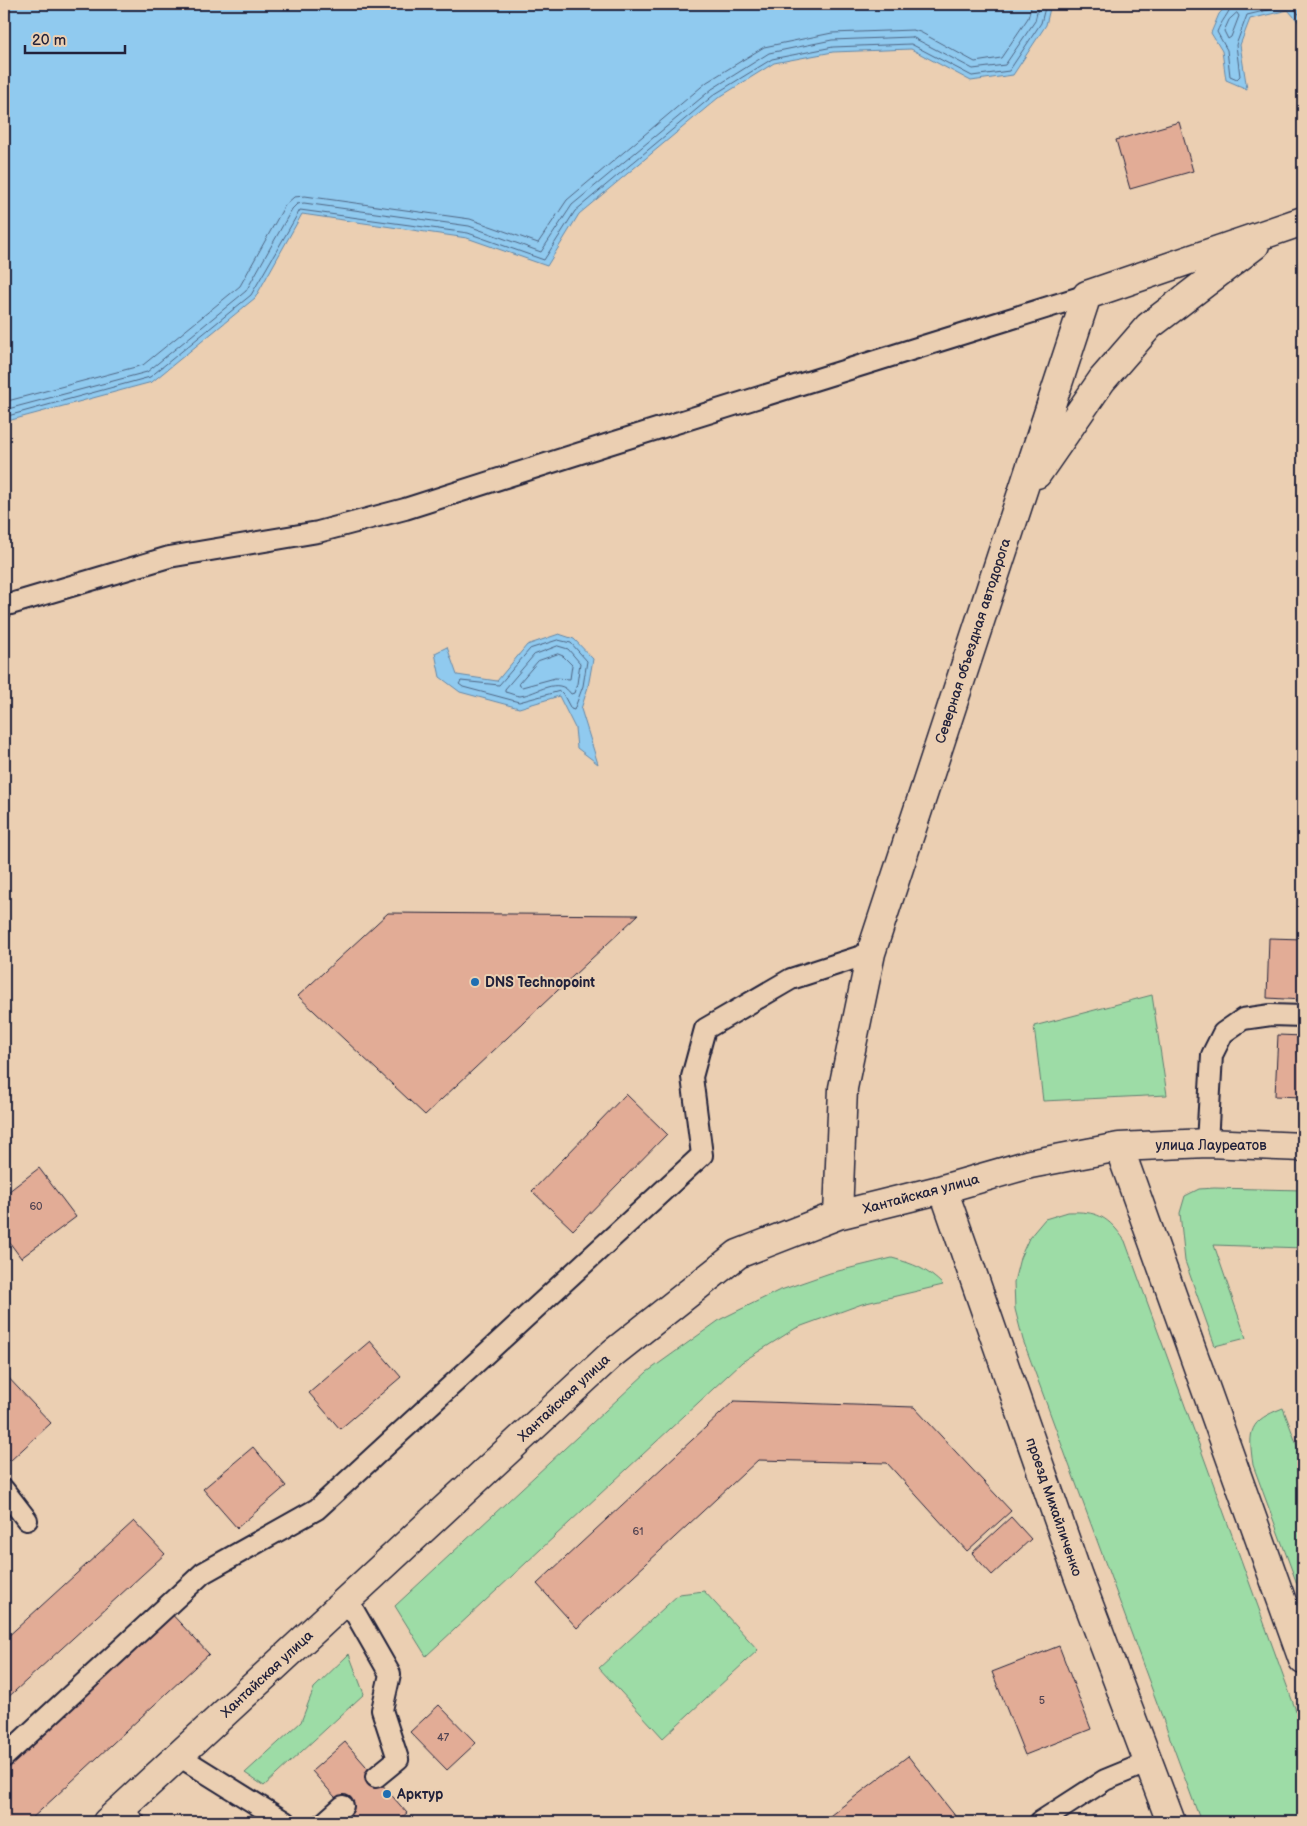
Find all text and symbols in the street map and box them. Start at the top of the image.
scale bar [25,22,125,54]
text: 20 m [32,31,66,50]
street label: Северная объездная автодорога [932,536,1015,746]
place label: DNS Technopoint [485,974,595,991]
marker: DNS Technopoint [469,976,481,988]
street label: улица Лауреатов [1156,1137,1267,1154]
street label: Хантайская улица [861,1170,982,1218]
house number: 60 [29,1200,43,1213]
street label: Хантайская улица [514,1350,614,1445]
street label: проезд Михайличенко [1022,1436,1086,1578]
house number: 61 [633,1525,643,1538]
street label: Хантайская улица [217,1626,317,1721]
house number: 5 [1039,1694,1045,1707]
house number: 47 [437,1731,450,1744]
place label: Арктур [396,1786,444,1803]
marker: Арктур [381,1788,393,1800]

